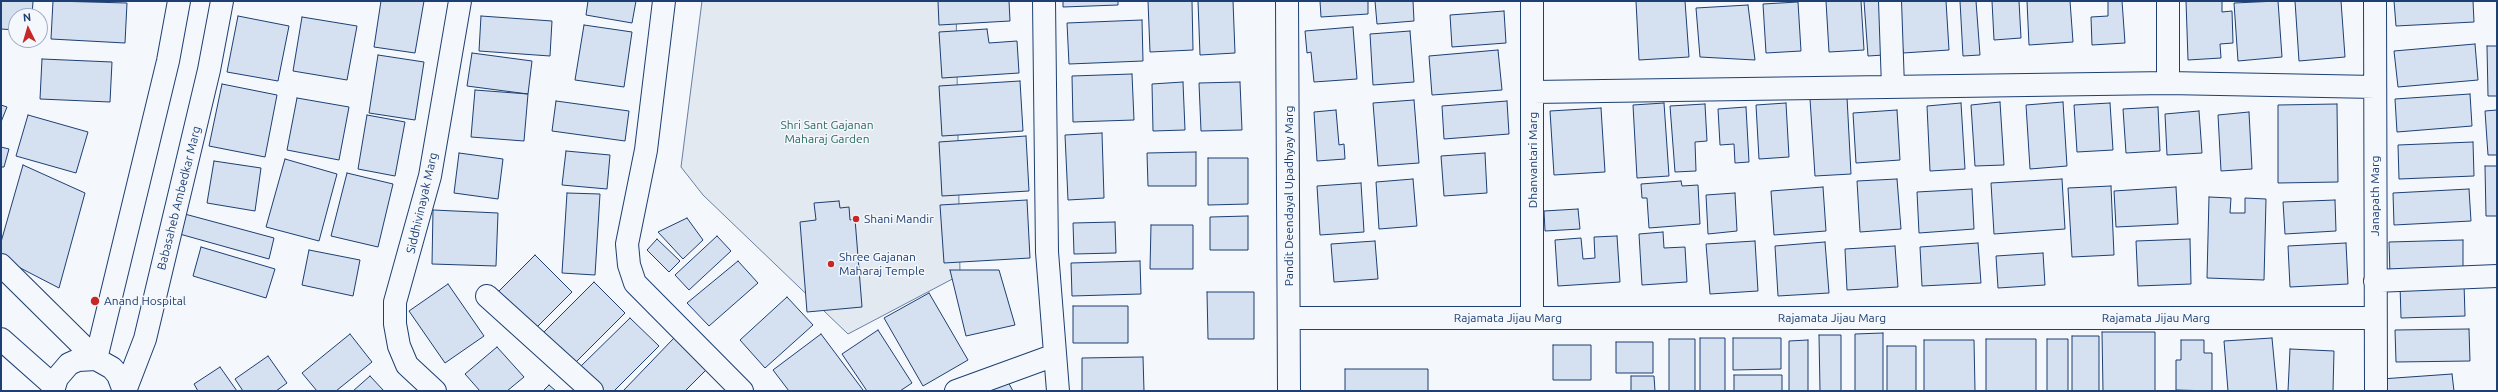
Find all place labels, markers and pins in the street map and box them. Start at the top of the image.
place label: Shani Mandir [864,212,934,226]
marker: Shani Mandir [851,214,861,224]
place label: Shree Gajanan Maharaj Temple [839,250,925,278]
marker: Shree Gajanan Maharaj Temple [826,259,836,269]
place label: Anand Hospital [104,294,186,308]
marker: Anand Hospital [89,295,101,307]

